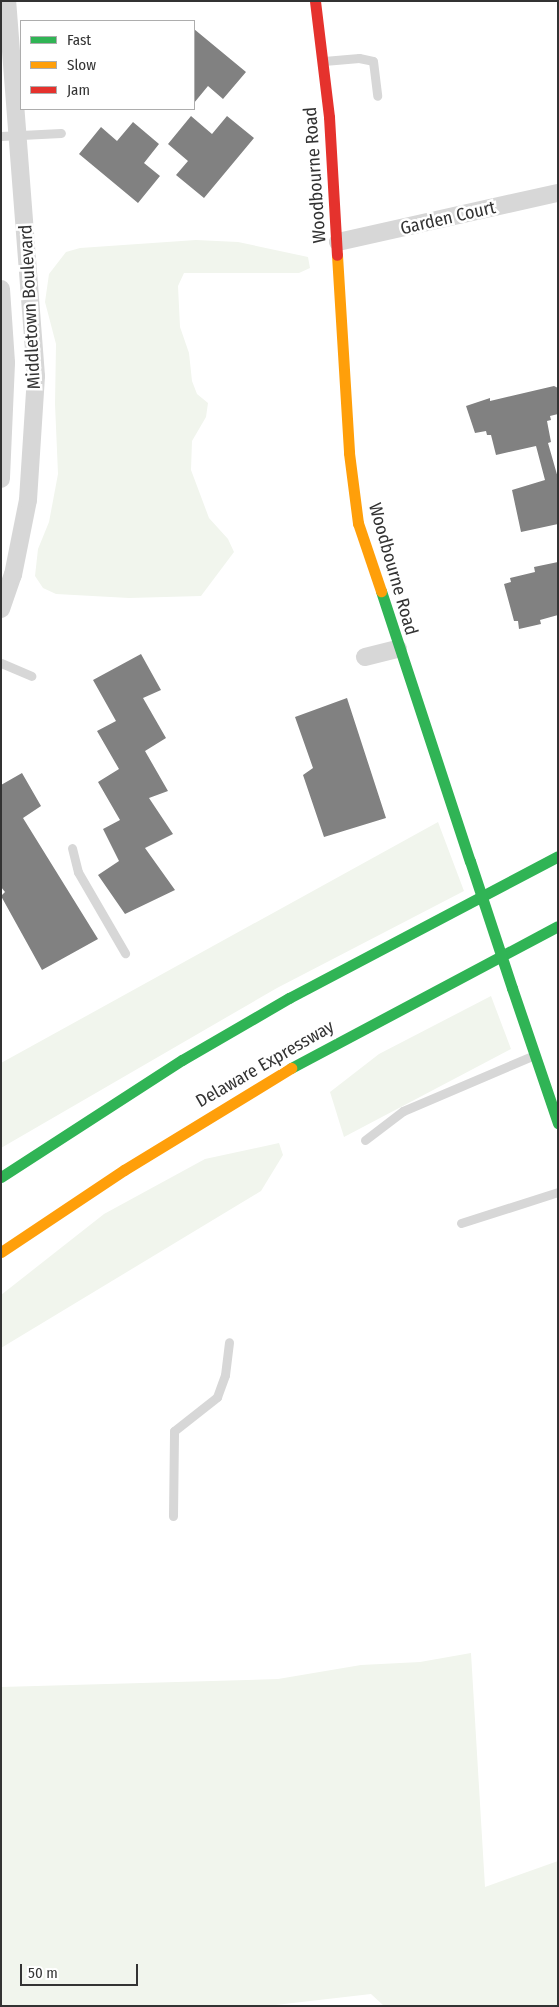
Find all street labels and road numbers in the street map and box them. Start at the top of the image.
street label: Woodbourne Road [299,106,331,244]
street label: Garden Court [398,197,498,239]
street label: Middletown Boulevard [15,224,45,390]
street label: Woodbourne Road [364,500,422,638]
street label: Delaware Expressway [192,1016,338,1112]

